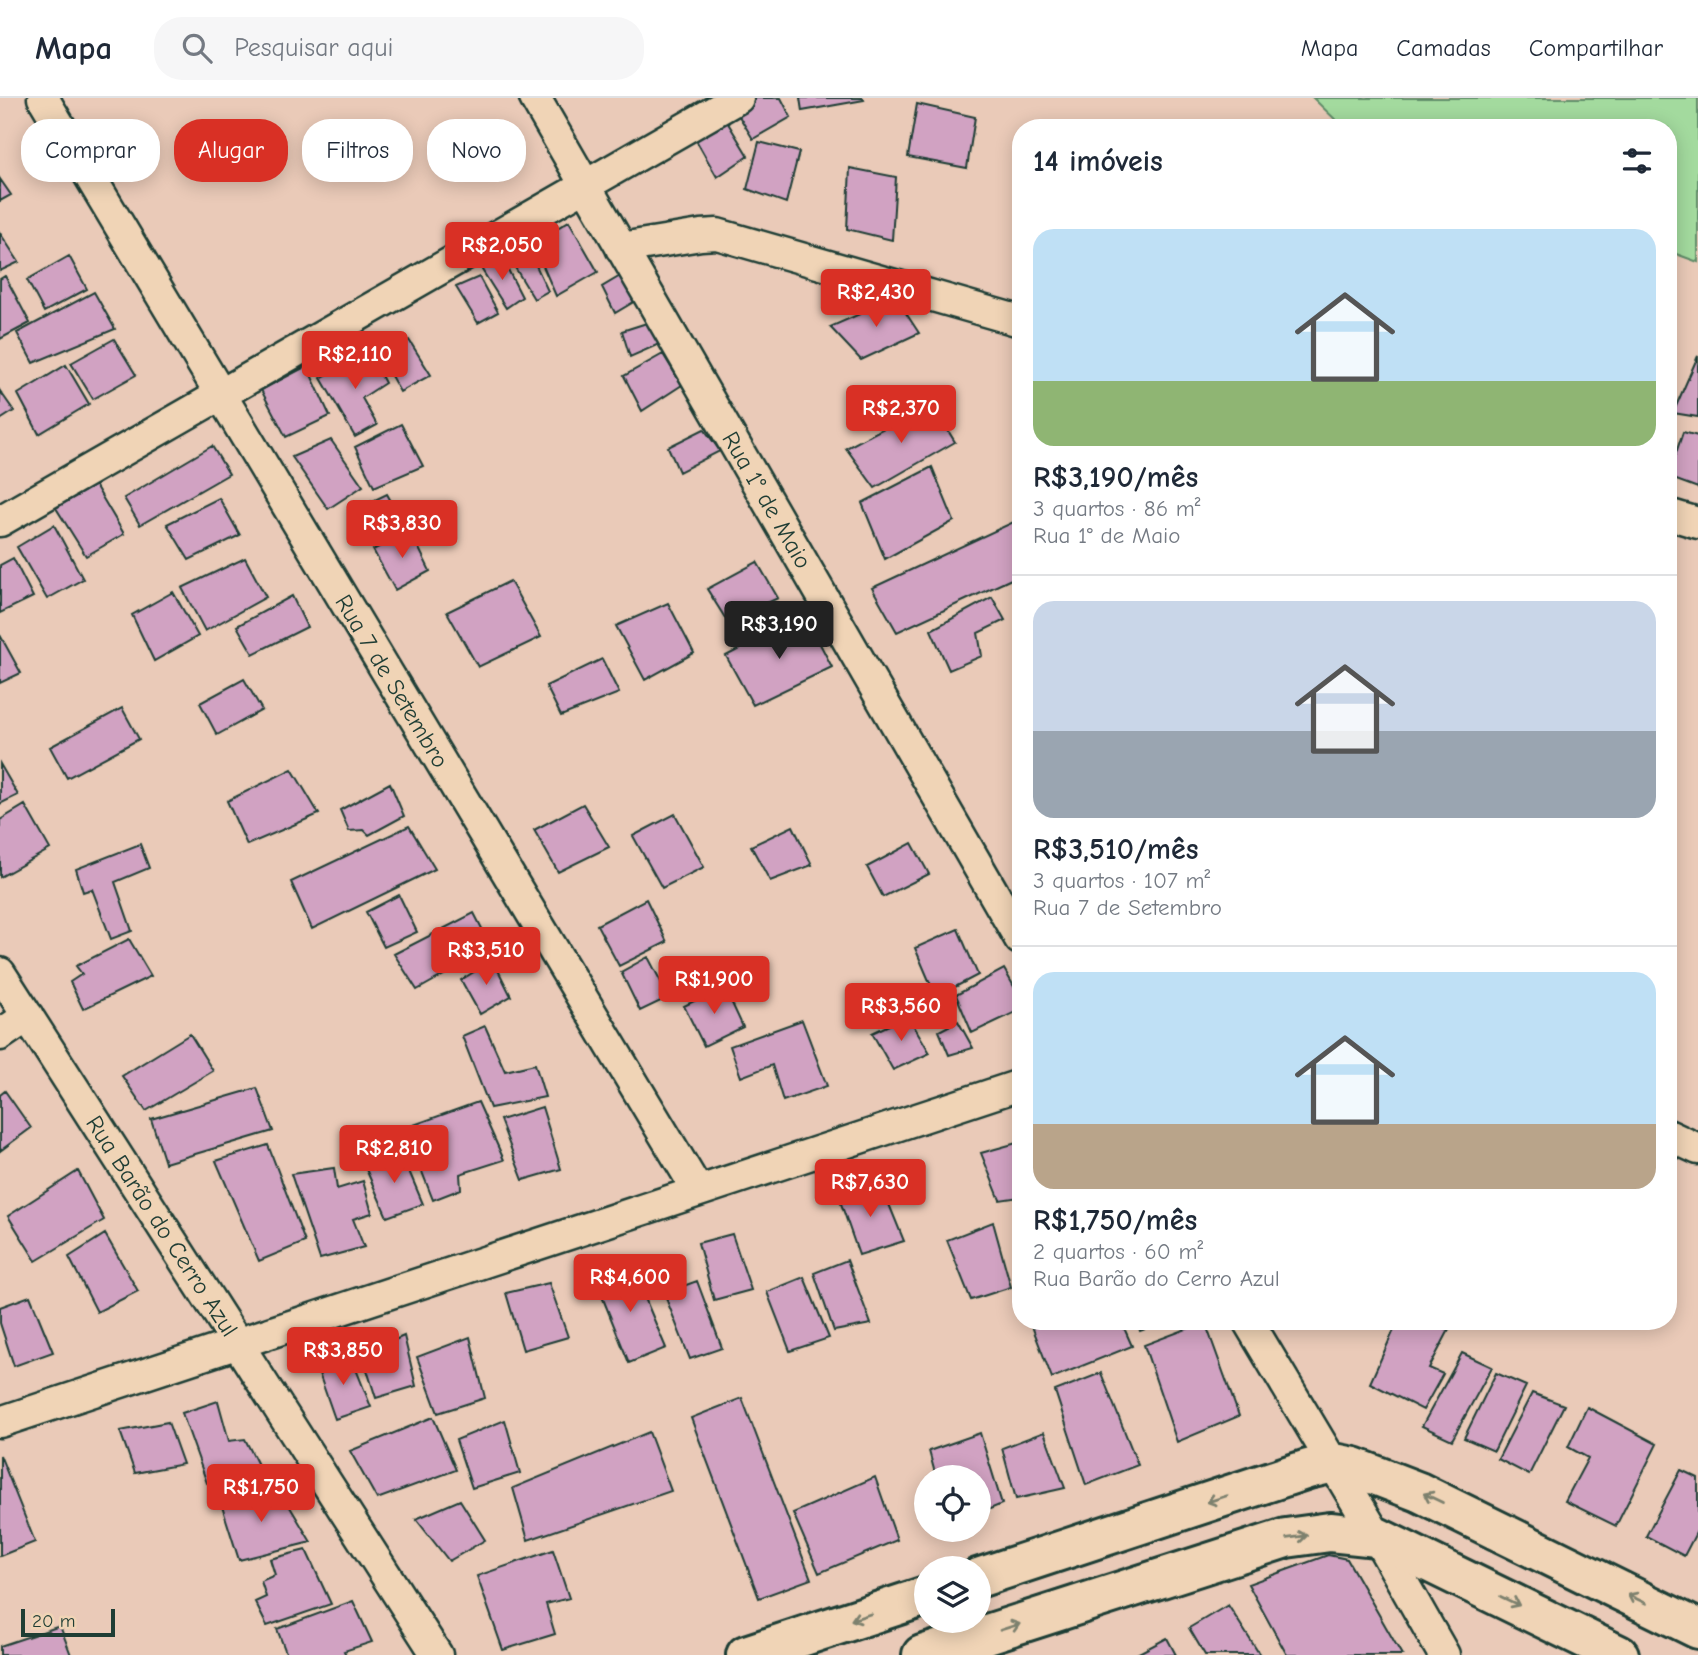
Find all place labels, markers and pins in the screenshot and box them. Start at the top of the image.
pin: R$2,050 [437,222,567,282]
pin: R$2,430 [811,270,941,329]
pin: R$2,110 [290,331,420,391]
pin: R$2,370 [836,386,966,445]
pin: R$3,830 [337,500,467,560]
pin: R$3,190 [714,602,844,661]
pin: R$3,510 [421,928,551,987]
pin: R$1,900 [649,956,779,1016]
pin: R$3,560 [836,984,966,1043]
pin: R$2,810 [329,1126,459,1185]
pin: R$7,630 [805,1160,935,1219]
pin: R$4,600 [565,1254,695,1314]
pin: R$3,850 [278,1328,408,1387]
pin: R$1,750 [196,1464,326,1524]

